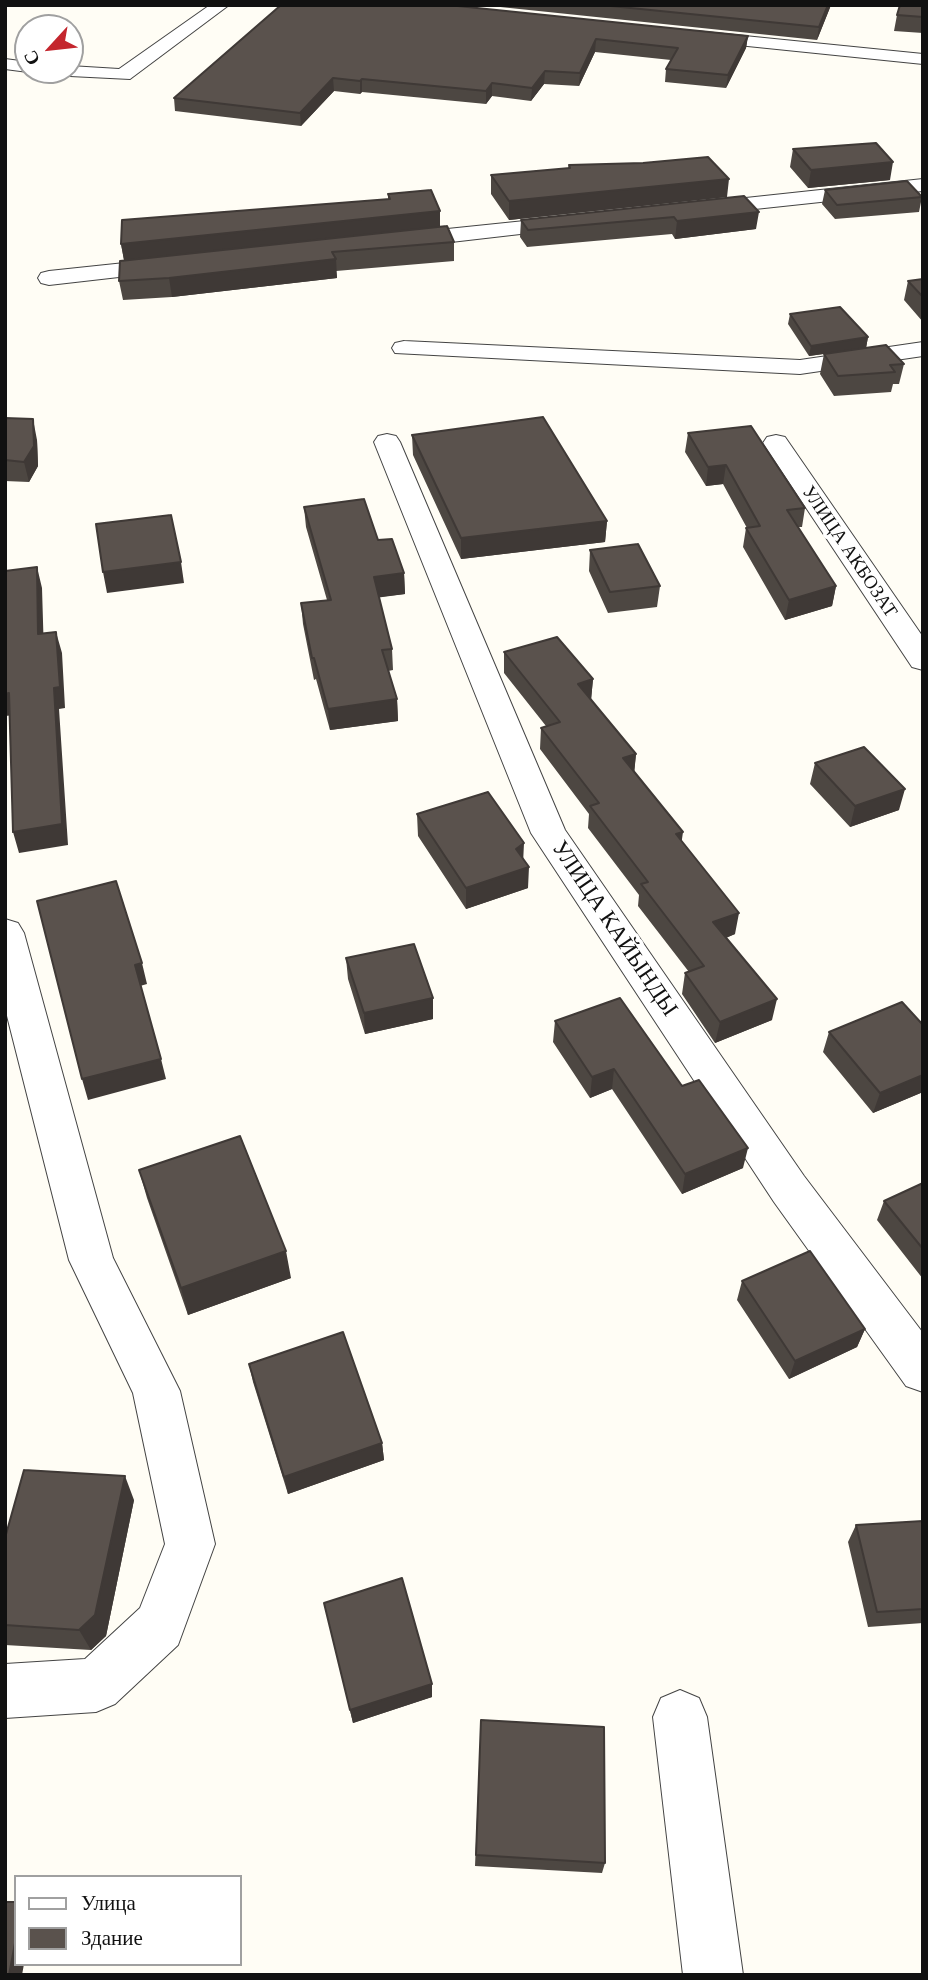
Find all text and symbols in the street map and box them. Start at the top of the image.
north arrow [14,14,84,84]
text: С [19,47,44,69]
street label: УЛИЦА АКБОЗАТ [796,482,902,622]
street label: УЛИЦА КАЙЫНДЫ [545,836,683,1022]
legend [14,1875,242,1966]
text: Улица [81,1891,136,1915]
text: Здание [81,1926,143,1950]

